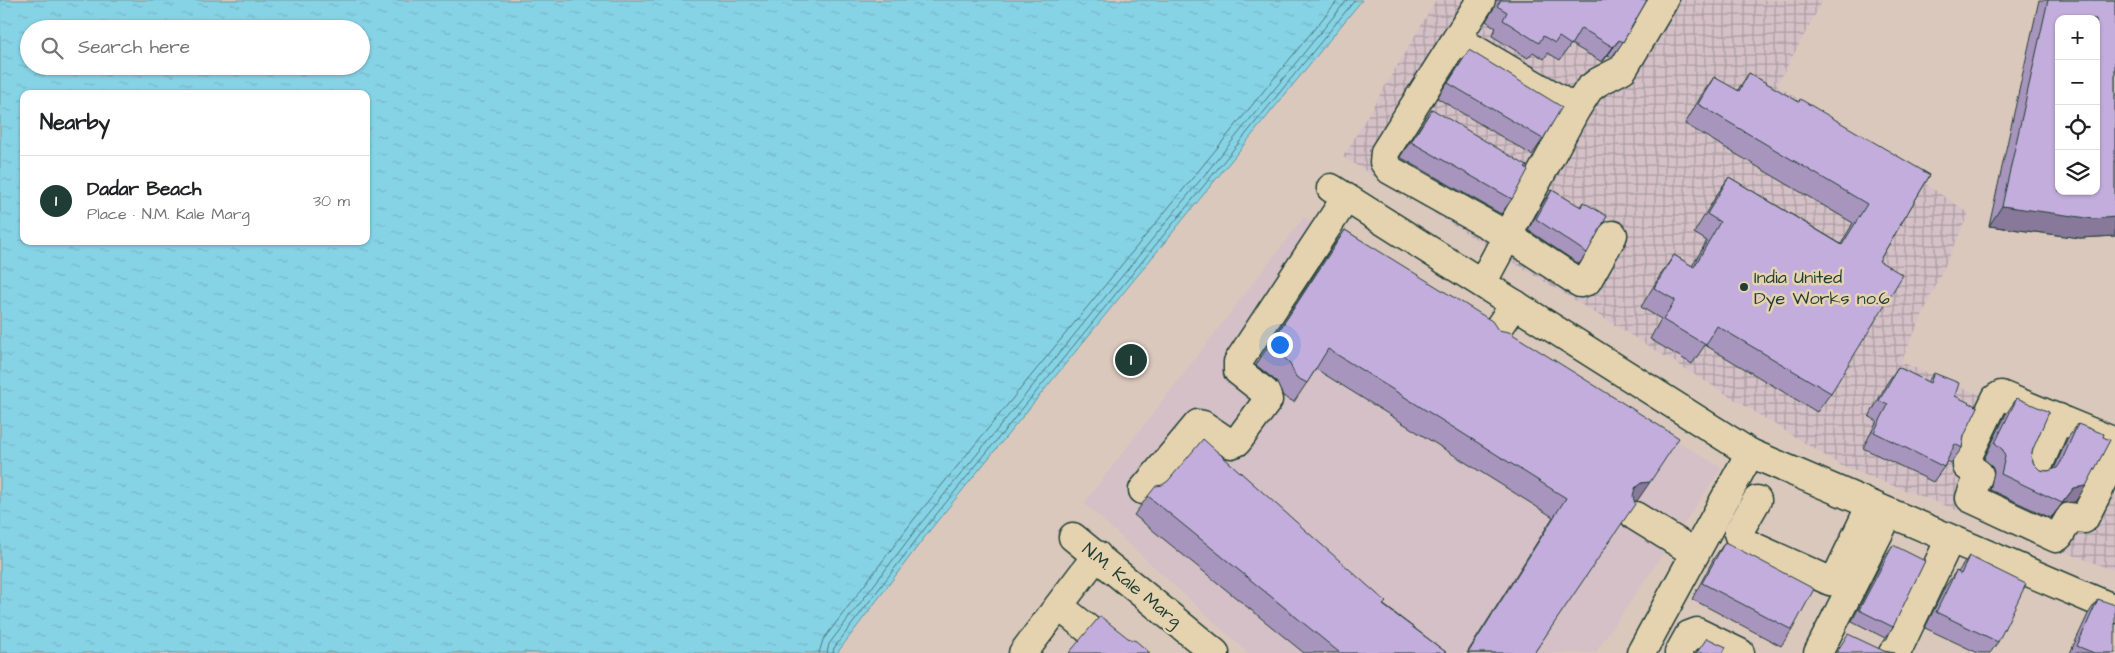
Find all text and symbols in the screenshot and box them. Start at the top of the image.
map controls [2055,15,2100,195]
button: + [2055,15,2100,60]
search box [20,20,370,75]
icon: search [38,34,66,62]
text: Search here [78,34,190,61]
button: − [2055,60,2100,105]
button: locate [2055,105,2100,150]
text: Nearby [40,108,110,137]
button: layers [2055,150,2100,195]
text: Dadar Beach [87,176,201,203]
text: 1 [55,190,57,212]
text: 30 m [313,190,350,212]
text: Place · N.M. Kale Marg [87,203,250,225]
place label: India United Dye Works no.6 [1754,265,1890,312]
marker: India United Dye Works no.6 [1738,281,1750,293]
your location [1267,332,1293,358]
pin: 1 [1115,341,1147,379]
street label: N.M. Kale Marg [1076,537,1187,634]

